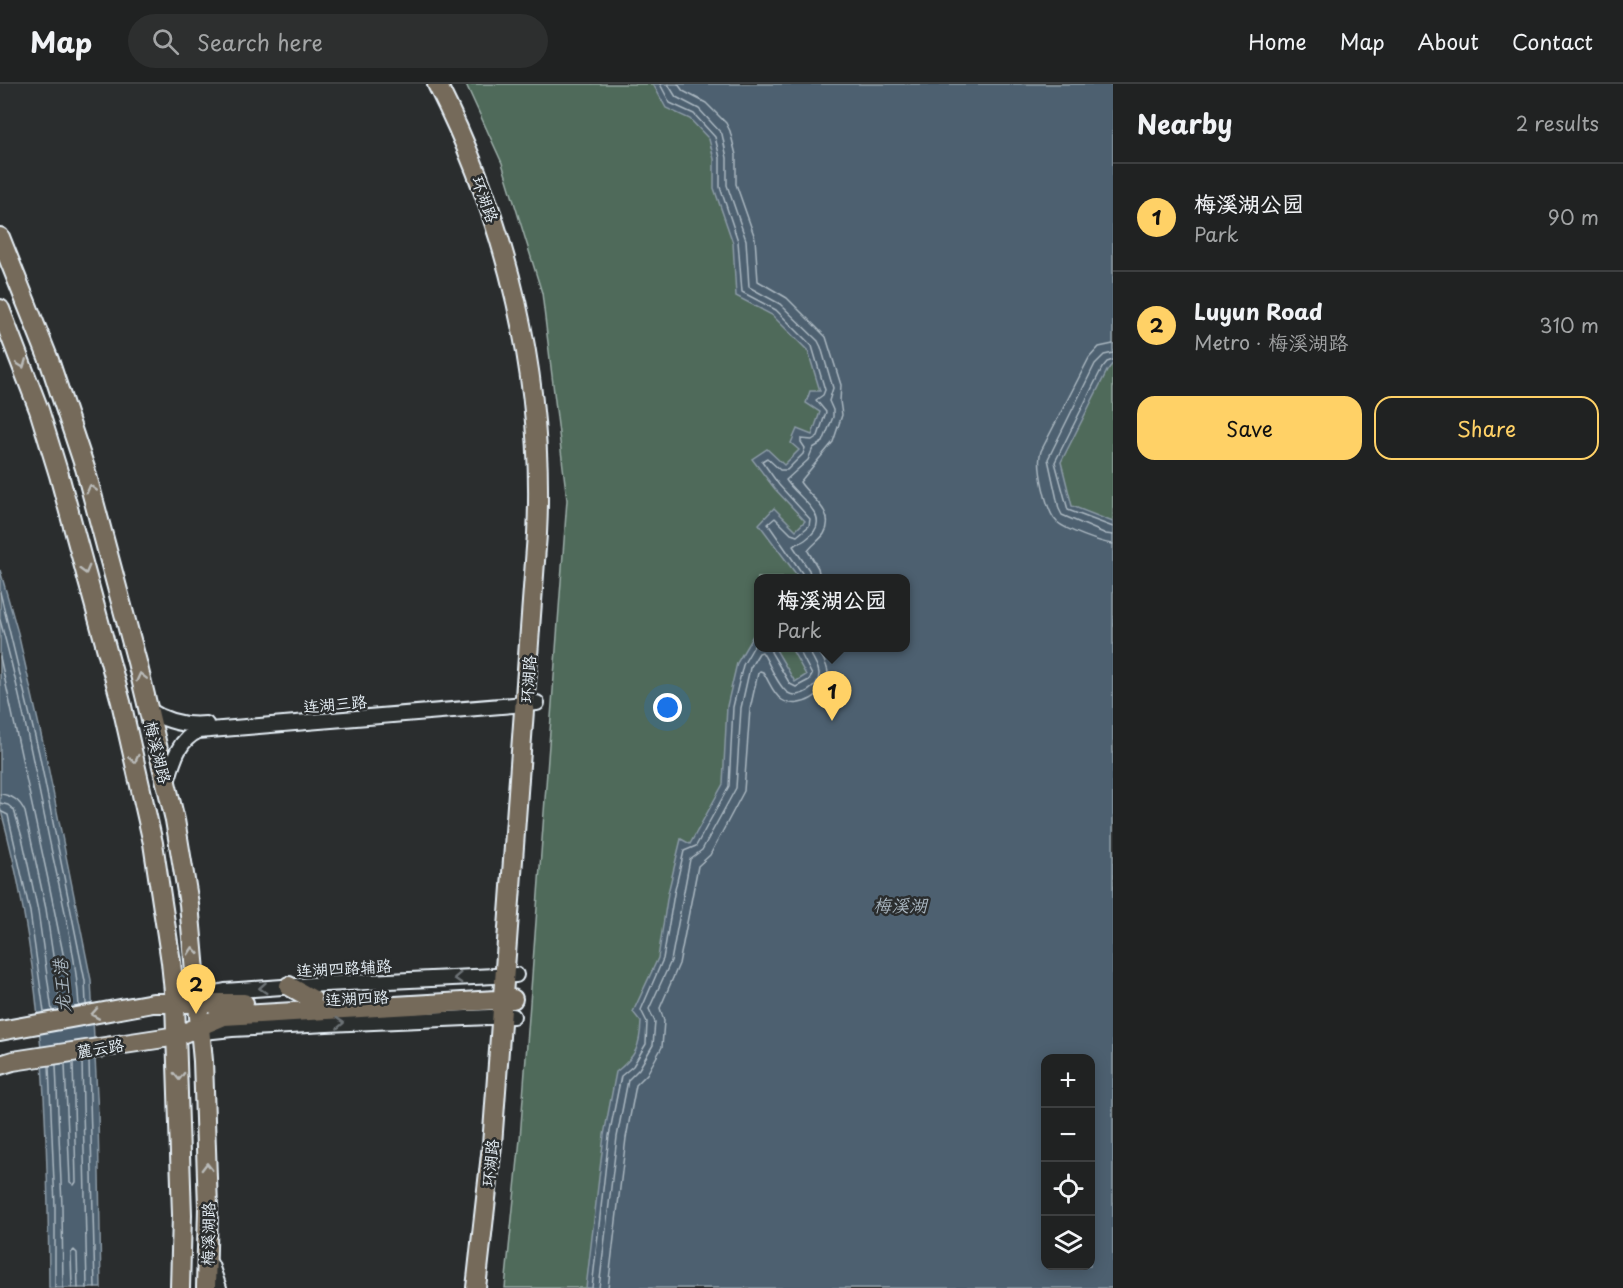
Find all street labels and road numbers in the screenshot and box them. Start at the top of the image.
street label: 环湖路 [467,172,505,226]
street label: 环湖路 [513,654,541,704]
street label: 连湖三路 [302,688,368,718]
street label: 梅溪湖路 [140,718,178,786]
street label: 连湖四路辅路 [295,953,393,981]
street label: 连湖四路 [324,983,390,1011]
street label: 麓云路 [74,1031,126,1063]
street label: 环湖路 [475,1138,503,1188]
street label: 梅溪湖路 [194,1202,220,1266]

